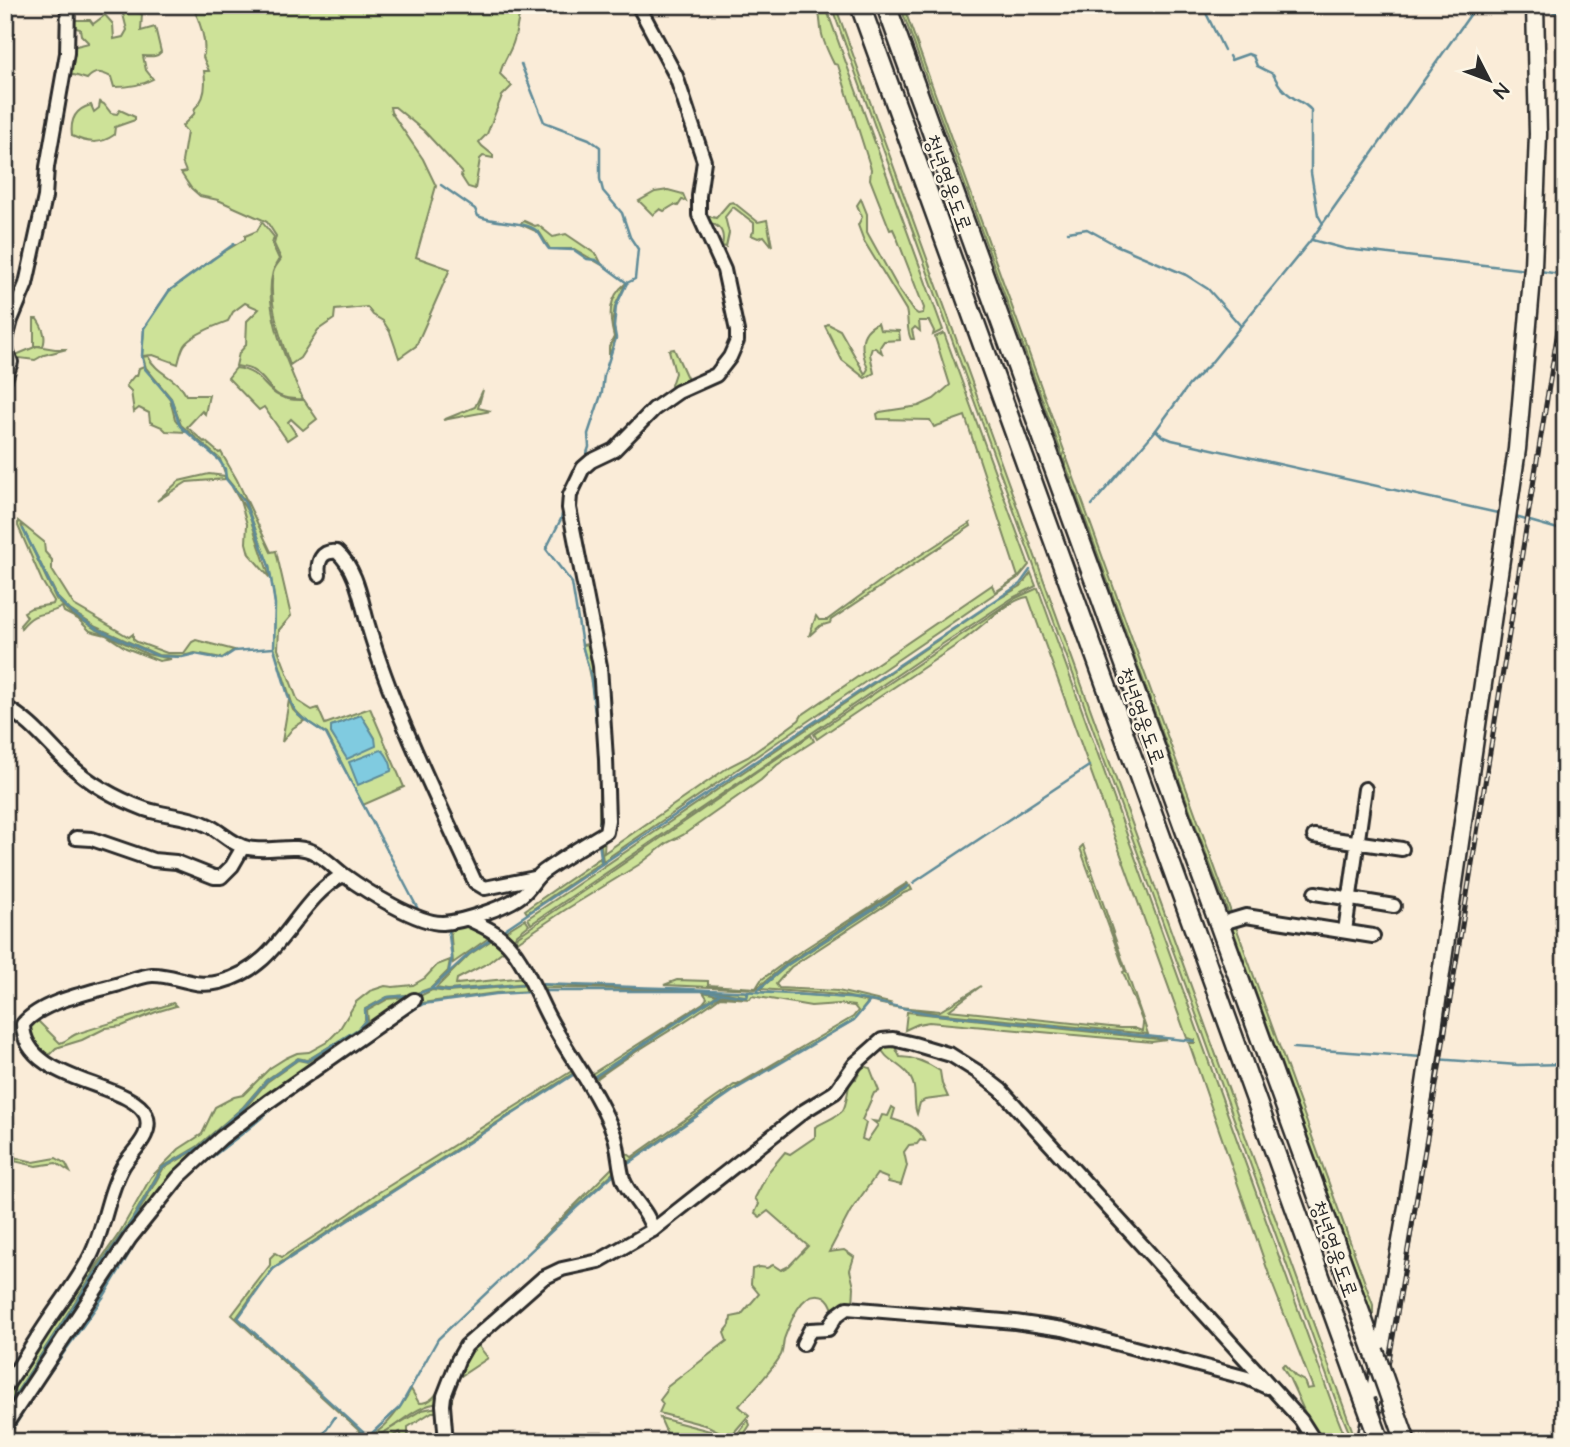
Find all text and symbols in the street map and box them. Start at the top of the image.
north arrow [1454,46,1524,116]
text: N [1486,77,1515,104]
street label: 청년영웅도로 [917,130,979,236]
street label: 청년영웅도로 [1110,663,1172,769]
street label: 청년영웅도로 [1303,1196,1365,1302]

